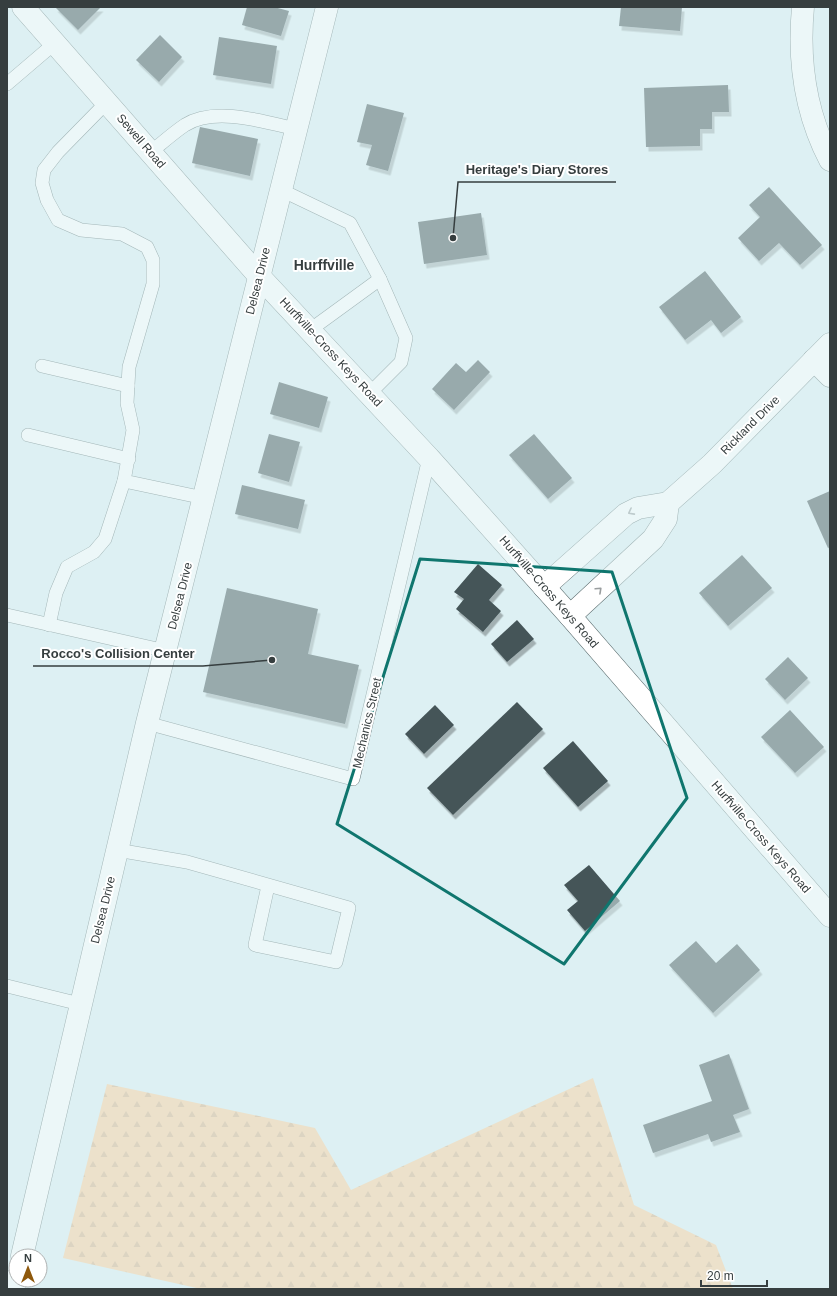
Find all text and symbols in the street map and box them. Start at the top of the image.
street label: Sewell Road [114,111,168,171]
callout: Heritage's Diary Stores [458,157,616,182]
text: Heritage's Diary Stores [466,162,608,177]
street label: Delsea Drive [243,246,273,316]
district label: Hurffville [294,257,355,273]
street label: Hurffville-Cross Keys Road [277,295,385,409]
street label: Rickland Drive [718,392,783,457]
one-way arrow [627,507,635,515]
street label: Hurffville-Cross Keys Road [497,533,601,651]
street label: Delsea Drive [165,561,195,631]
one-way arrow [594,587,602,594]
callout: Rocco's Collision Center [33,641,203,666]
text: Rocco's Collision Center [41,646,195,661]
street label: Mechanics Street [350,676,384,770]
street label: Hurffville-Cross Keys Road [709,778,813,896]
street label: Delsea Drive [88,875,118,945]
north arrow [8,1248,48,1288]
text: N [24,1252,32,1264]
scale bar [701,1262,767,1288]
text: 20 m [707,1269,734,1283]

